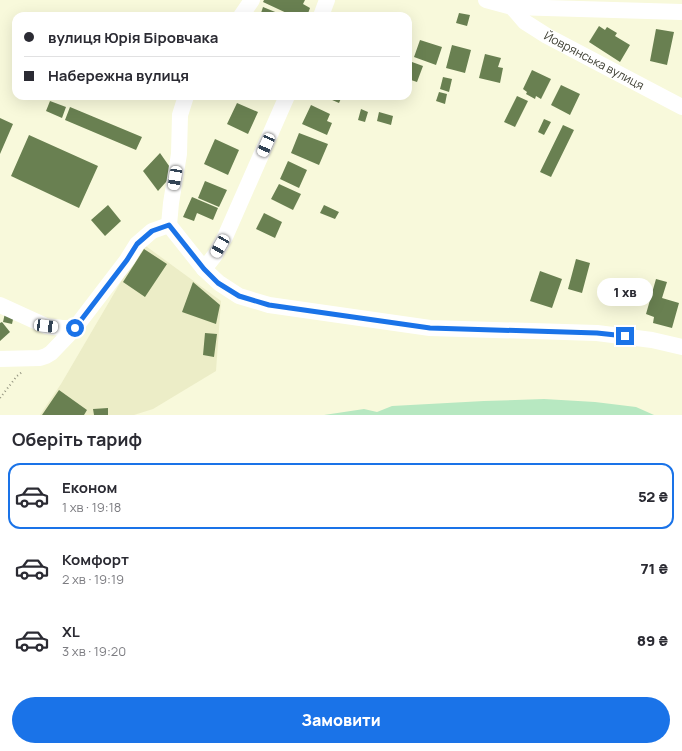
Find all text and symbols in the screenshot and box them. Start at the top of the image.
text: вулиця Юрія Біровчака [48,27,218,48]
street label: Йоврянська вулиця [541,27,647,94]
text: Набережна вулиця [48,65,189,86]
car [256,132,276,158]
car [167,165,183,191]
car [209,233,231,259]
callout: 1 хв [597,278,653,306]
text: 1 хв [613,283,637,301]
car [33,319,59,333]
route start [66,319,84,337]
route end [616,327,634,345]
text: Оберіть тариф [12,427,142,451]
text: Економ [62,477,117,498]
icon: car [14,478,50,514]
text: 52 ₴ [638,486,668,507]
text: 1 хв · 19:18 [62,498,121,516]
text: Комфорт [62,549,129,570]
icon: car [14,550,50,586]
text: 71 ₴ [640,558,668,579]
text: 2 хв · 19:19 [62,570,124,588]
text: XL [62,621,80,642]
icon: car [14,622,50,658]
text: 89 ₴ [637,630,668,651]
text: 3 хв · 19:20 [62,642,126,660]
button: Замовити [12,697,670,743]

